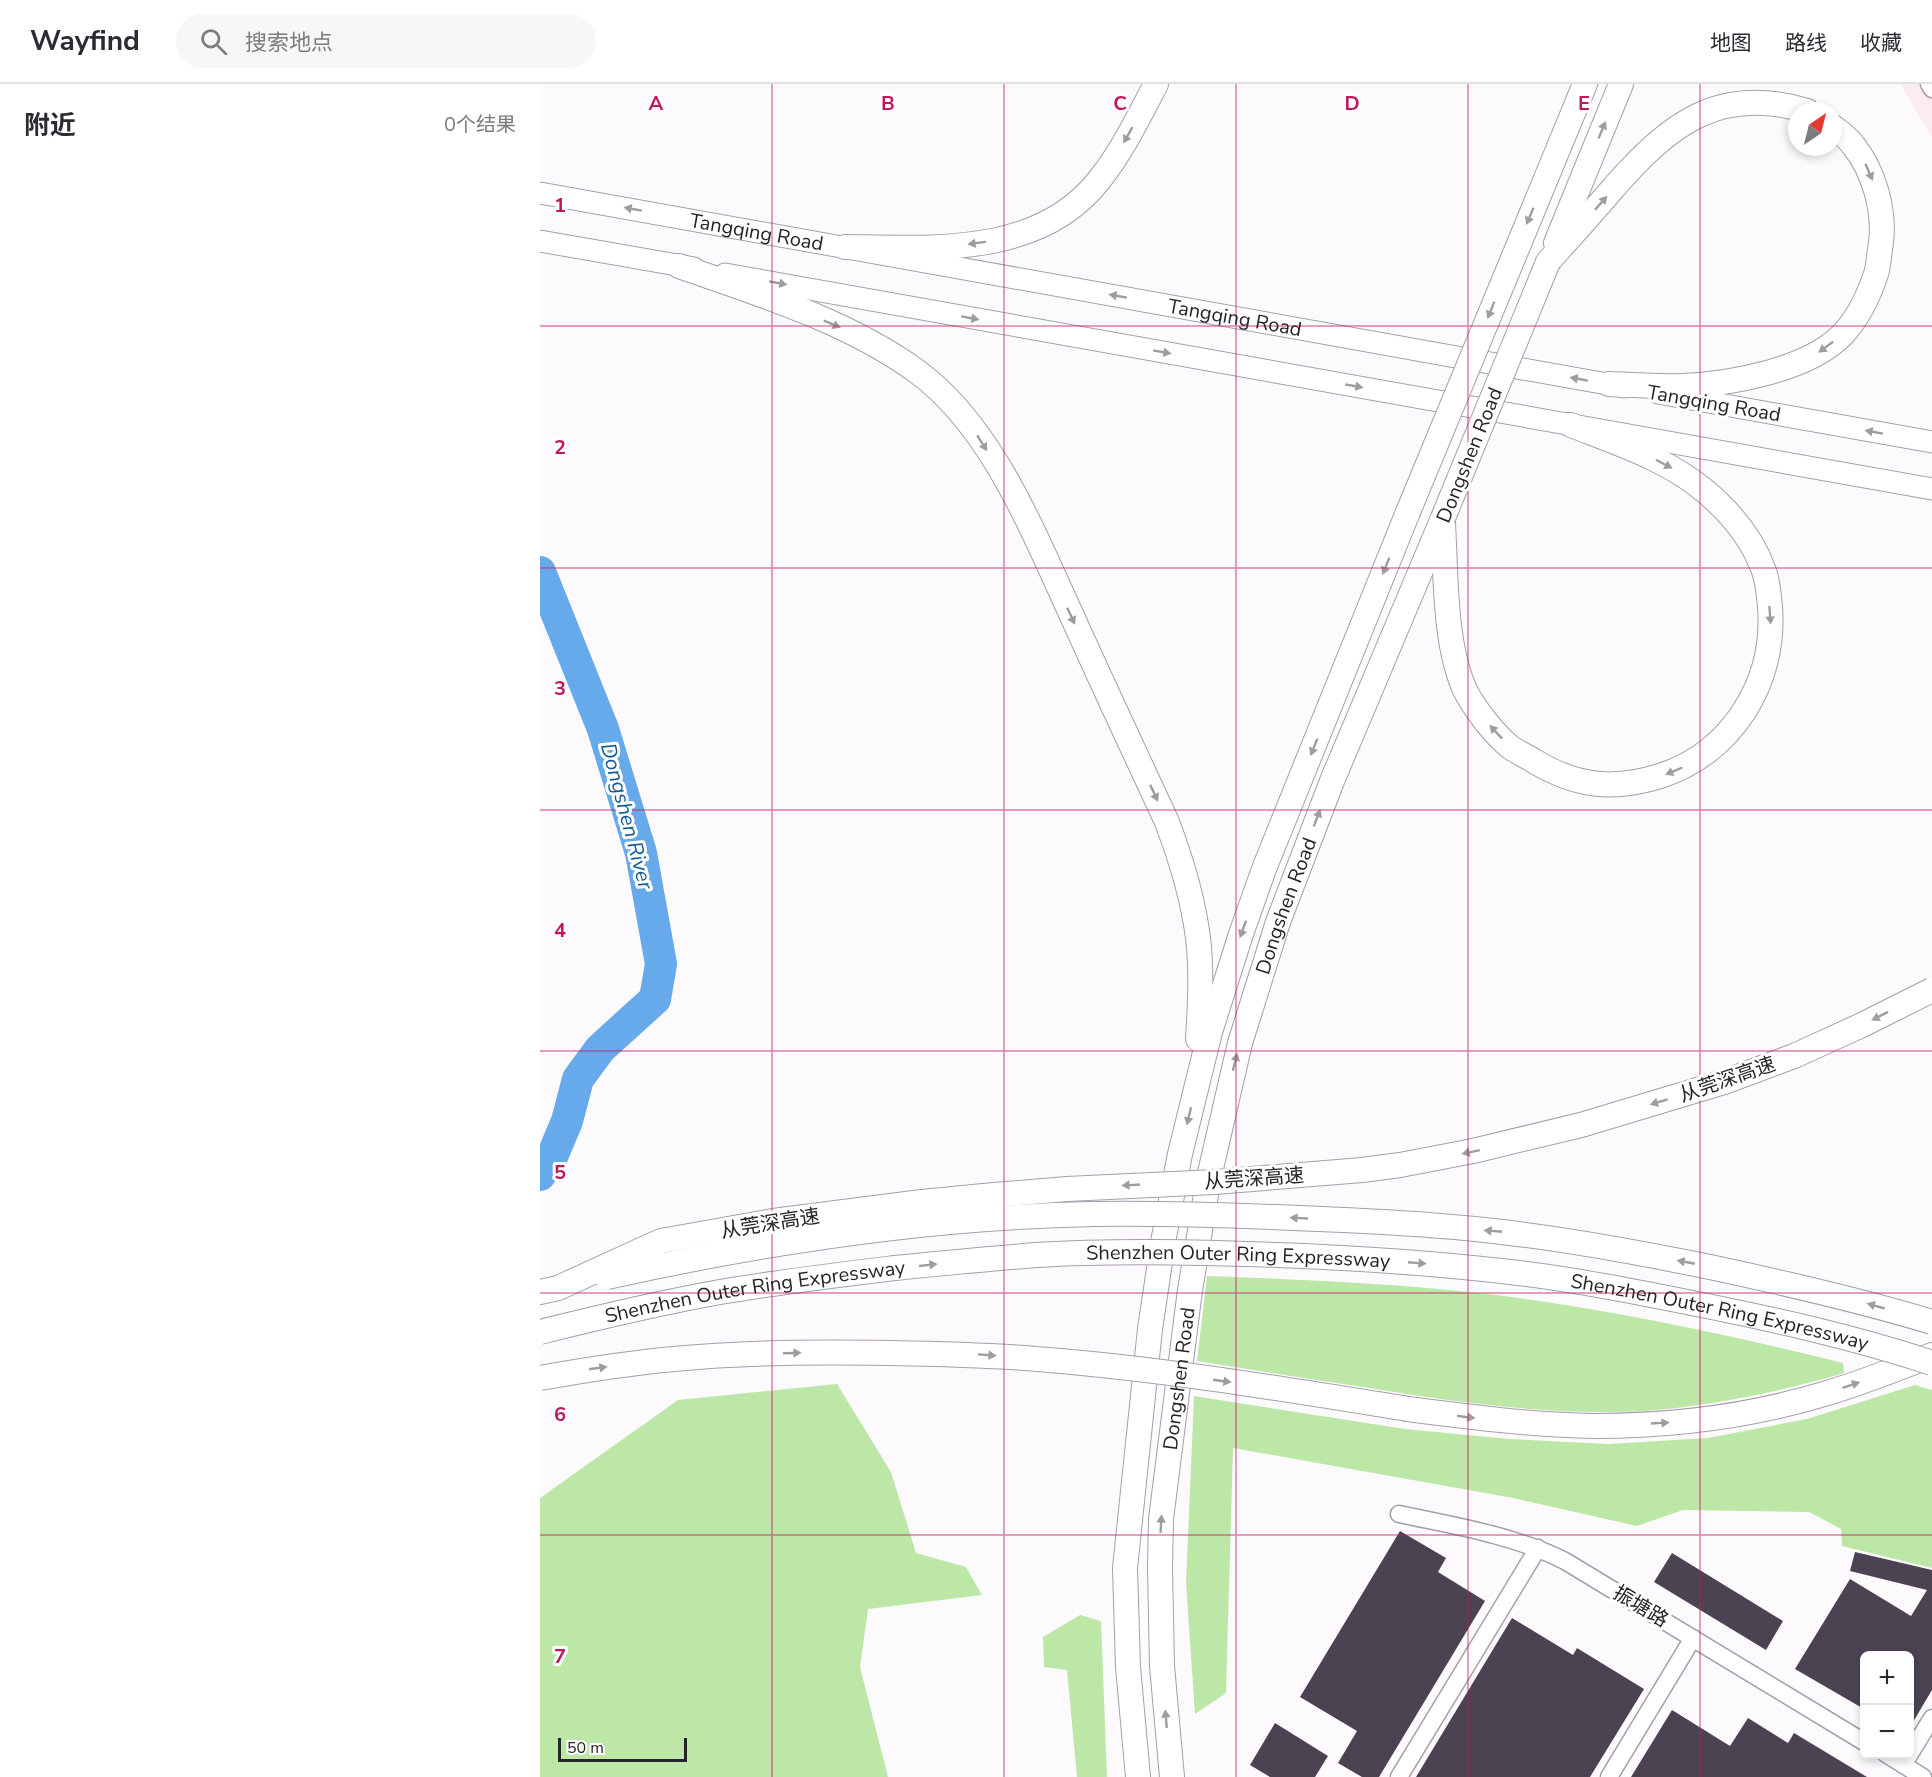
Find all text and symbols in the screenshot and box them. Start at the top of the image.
search box [176,14,596,68]
text: Wayfind [30,22,140,60]
icon: search [197,25,230,58]
text: 搜索地点 [245,28,333,58]
text: 地图 [1710,29,1752,57]
text: 路线 [1785,29,1827,57]
text: 收藏 [1860,29,1902,57]
text: A [649,90,664,117]
text: B [881,90,895,117]
text: C [1113,90,1127,117]
text: D [1344,90,1360,117]
text: E [1578,90,1590,117]
north arrow [1788,102,1842,156]
text: 附近 [24,108,76,143]
text: 0个结果 [444,111,516,138]
one-way arrow [1597,121,1607,139]
one-way arrow [1123,127,1133,144]
one-way arrow [1864,163,1874,181]
text: 1 [554,192,566,219]
one-way arrow [1594,196,1607,211]
one-way arrow [624,205,643,214]
street label: Tangqing Road [687,207,825,257]
one-way arrow [1525,207,1535,225]
one-way arrow [967,239,986,248]
one-way arrow [769,279,788,288]
one-way arrow [1109,292,1128,301]
street label: Tangqing Road [1166,293,1304,343]
one-way arrow [1486,301,1496,319]
one-way arrow [960,313,979,322]
one-way arrow [823,319,841,329]
one-way arrow [1818,341,1834,353]
one-way arrow [1152,348,1171,357]
one-way arrow [1569,374,1588,383]
street label: Tangqing Road [1645,378,1783,429]
one-way arrow [1344,382,1363,391]
street label: Dongshen Road [1430,384,1509,527]
one-way arrow [1865,427,1884,436]
text: 2 [554,434,566,461]
one-way arrow [977,434,988,451]
one-way arrow [1655,459,1672,469]
one-way arrow [1381,557,1390,575]
one-way arrow [1766,606,1775,625]
one-way arrow [1067,607,1076,624]
text: 3 [554,675,566,702]
one-way arrow [1490,725,1504,739]
one-way arrow [1309,738,1318,756]
water label: Dongshen River [594,740,660,893]
one-way arrow [1665,767,1683,776]
one-way arrow [1149,784,1158,801]
one-way arrow [1313,809,1322,827]
street label: Dongshen Road [1249,834,1323,978]
text: 4 [554,917,566,944]
one-way arrow [1238,920,1247,938]
one-way arrow [1871,1012,1888,1021]
street label: 从莞深高速 [1675,1050,1779,1109]
one-way arrow [1231,1053,1240,1071]
one-way arrow [1650,1098,1668,1107]
one-way arrow [1184,1107,1194,1125]
one-way arrow [1461,1148,1480,1157]
text: 5 [554,1159,566,1186]
street label: 从莞深高速 [1203,1162,1305,1195]
one-way arrow [1121,1181,1140,1190]
street label: 从莞深高速 [719,1202,822,1245]
one-way arrow [1289,1213,1308,1222]
one-way arrow [1484,1226,1503,1236]
street label: Shenzhen Outer Ring Expressway [1086,1239,1392,1275]
street label: Shenzhen Outer Ring Expressway [602,1254,907,1330]
one-way arrow [1676,1257,1695,1266]
one-way arrow [1407,1258,1426,1268]
one-way arrow [919,1260,938,1270]
street label: Shenzhen Outer Ring Expressway [1569,1268,1872,1357]
one-way arrow [1867,1301,1885,1310]
street label: Dongshen Road [1157,1306,1202,1452]
one-way arrow [782,1348,801,1358]
one-way arrow [977,1351,996,1360]
one-way arrow [588,1364,607,1373]
one-way arrow [1213,1376,1232,1385]
one-way arrow [1842,1380,1860,1389]
text: 6 [554,1401,566,1428]
one-way arrow [1456,1412,1475,1421]
one-way arrow [1651,1418,1670,1428]
one-way arrow [1156,1515,1165,1534]
street label: 振塘路 [1608,1579,1673,1633]
text: 7 [554,1643,566,1670]
map controls [1860,1651,1914,1759]
button: + [1860,1651,1914,1705]
button: − [1860,1705,1914,1759]
one-way arrow [1161,1709,1171,1728]
scale bar [558,1735,687,1762]
text: 50 m [567,1737,604,1759]

